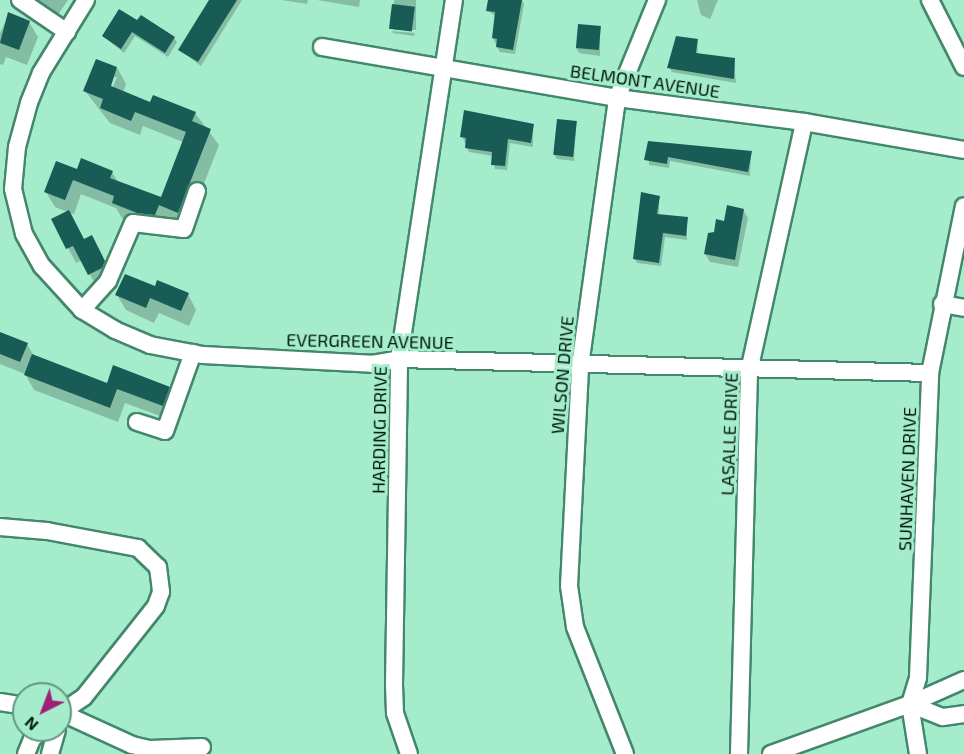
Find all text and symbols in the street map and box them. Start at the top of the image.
street label: BELMONT AVENUE [568,60,722,102]
street label: WILSON DRIVE [546,315,578,435]
street label: EVERGREEN AVENUE [286,329,454,353]
street label: HARDING DRIVE [367,366,391,494]
street label: LASALLE DRIVE [716,372,742,496]
street label: SUNHAVEN DRIVE [894,407,920,551]
north arrow [12,682,72,742]
text: N [20,713,42,735]

